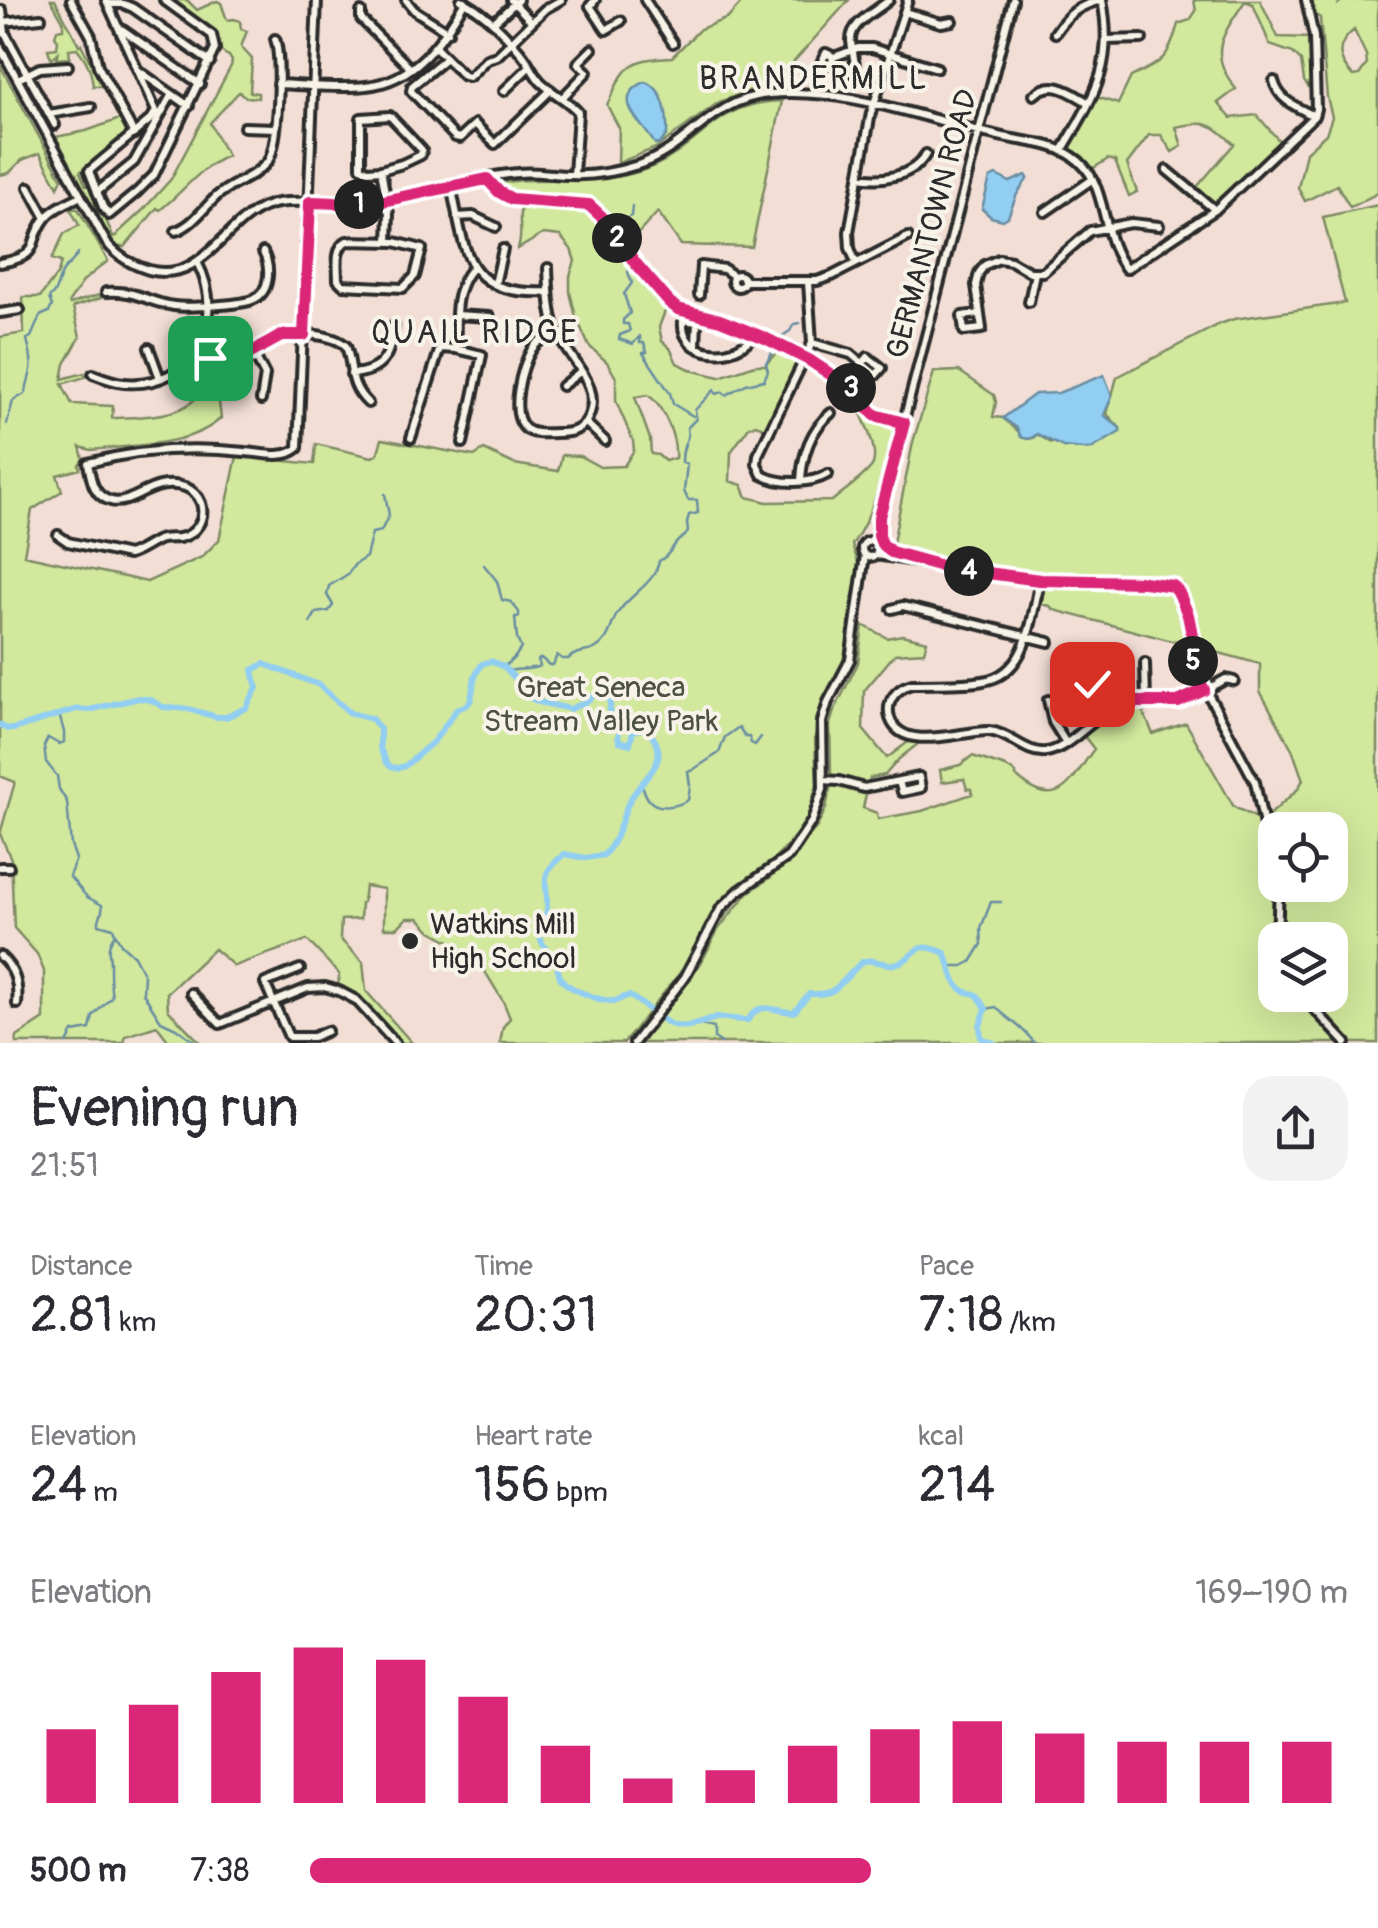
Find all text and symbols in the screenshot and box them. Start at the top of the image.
district label: BRANDERMILL [699,59,929,99]
street label: GERMANTOWN ROAD [878,85,986,363]
pin: 1 [334,179,384,229]
text: 1 [354,186,364,221]
pin: 2 [592,213,642,263]
text: 2 [609,220,625,255]
district label: QUAIL RIDGE [371,313,579,353]
pin [168,316,253,401]
icon: arrive [183,331,238,386]
pin: 3 [826,363,876,413]
text: 3 [843,370,859,405]
pin: 4 [944,546,994,596]
text: 4 [961,553,977,588]
pin: 5 [1168,636,1218,686]
pin [1050,642,1135,727]
text: 5 [1185,643,1201,678]
icon: check [1065,657,1120,712]
park label: Great Seneca Stream Valley Park [484,669,719,740]
map controls [1258,812,1348,1012]
button: locate [1258,812,1348,902]
place label: Watkins Mill High School [430,906,576,977]
button: layers [1258,922,1348,1012]
marker: Watkins Mill High School [399,930,421,952]
text: Evening run [30,1074,299,1143]
button: share [1243,1076,1348,1181]
text: 21:51 [30,1146,99,1186]
text: Distance [30,1249,132,1284]
text: Time [474,1249,533,1284]
text: Pace [919,1249,974,1284]
text: 2.81 [30,1284,114,1347]
text: 20:31 [474,1284,597,1347]
text: 7:18 [919,1284,1003,1347]
text: km [114,1305,156,1340]
text: /km [1003,1305,1056,1340]
text: Elevation [30,1419,137,1454]
text: Heart rate [474,1419,592,1454]
text: kcal [919,1419,964,1454]
text: 24 [30,1454,87,1517]
text: 156 [474,1454,550,1517]
text: 214 [919,1454,995,1517]
text: m [87,1475,118,1510]
text: bpm [550,1475,608,1510]
text: Elevation [30,1573,152,1613]
text: 169–190 m [1195,1573,1348,1613]
text: 500 m [30,1851,126,1891]
text: 7:38 [190,1851,249,1891]

